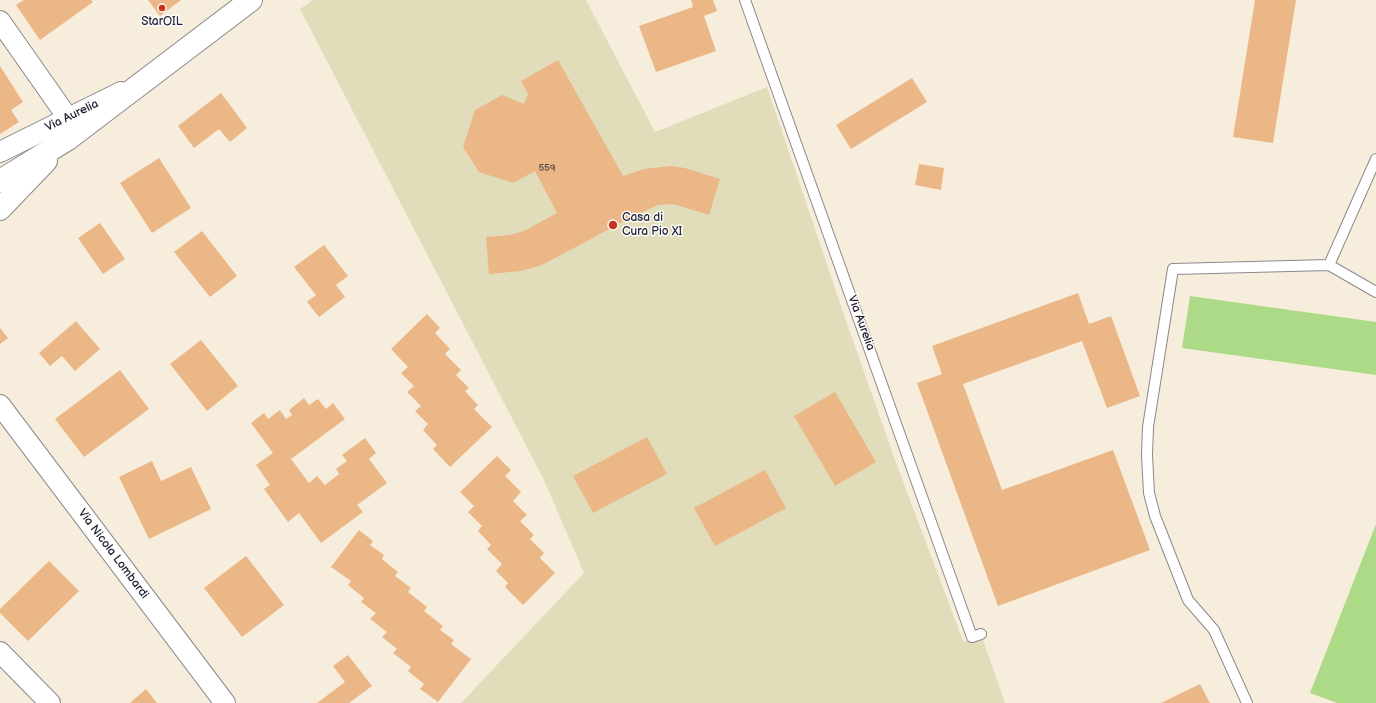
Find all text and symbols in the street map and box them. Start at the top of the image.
marker: StarOIL [157,3,167,13]
place label: StarOIL [141,15,183,29]
street label: Via Aurelia [43,97,101,135]
house number: 559 [538,162,556,174]
place label: Casa di Cura Pio XI [622,211,682,239]
marker: Casa di Cura Pio XI [607,219,619,231]
street label: Via Aurelia [844,293,878,353]
street label: Via Nicola Lombardi [75,506,151,602]

